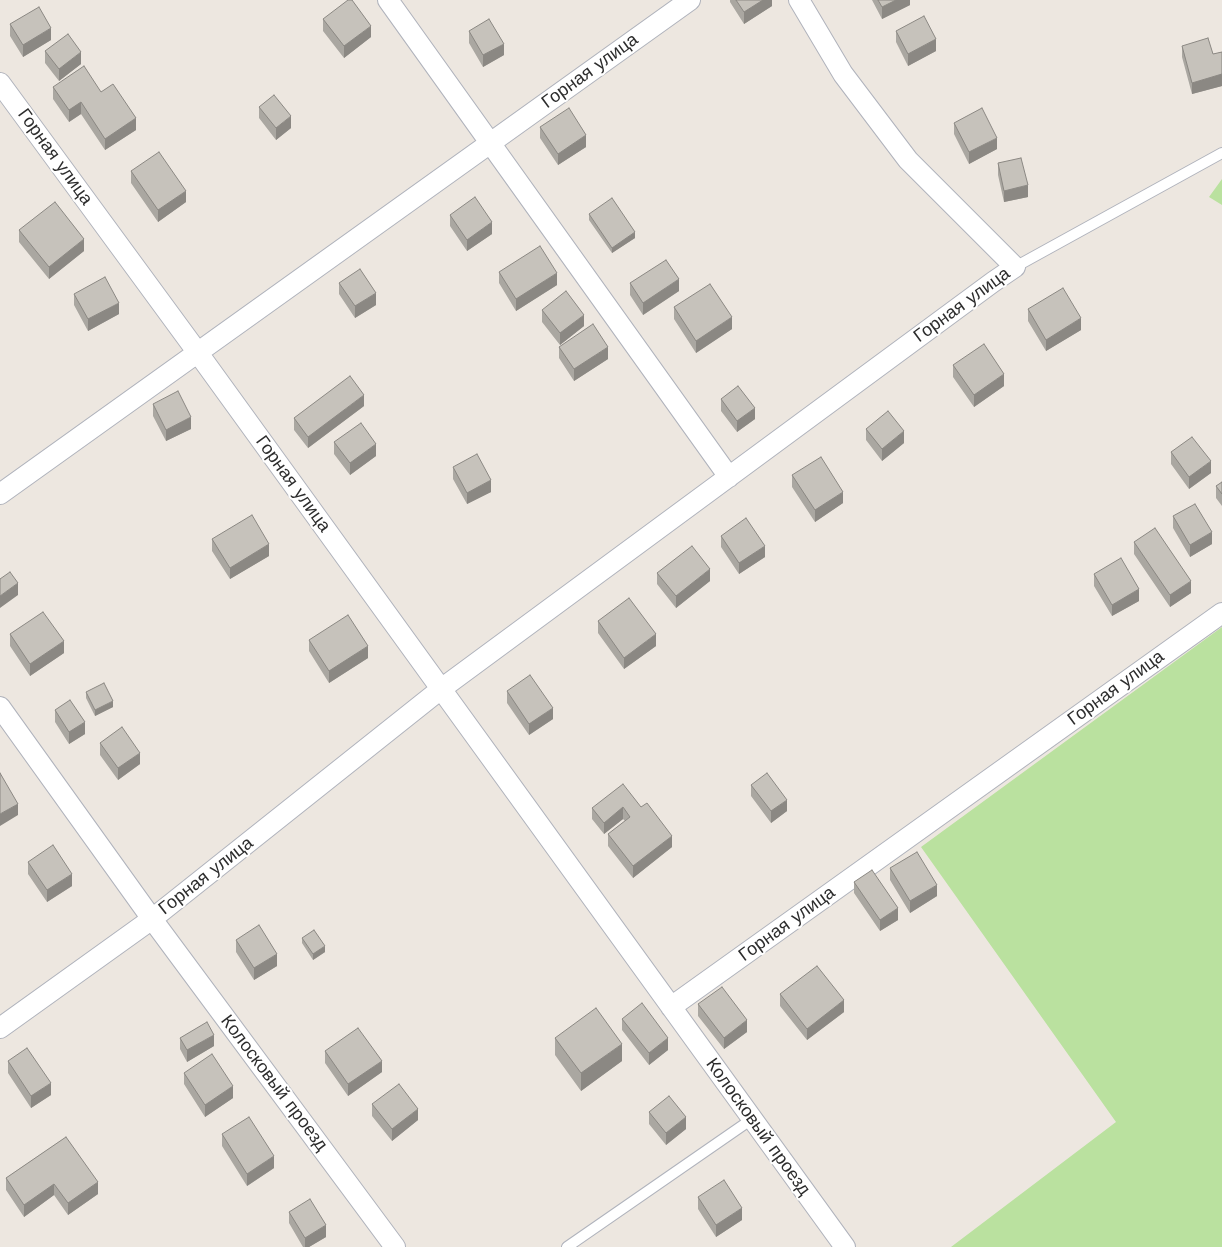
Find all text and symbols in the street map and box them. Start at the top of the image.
street label: Горная улица [538,29,642,113]
street label: Горная улица [13,105,97,209]
street label: Горная улица [910,263,1014,347]
street label: Горная улица [251,432,335,536]
street label: Горная улица [1064,646,1168,730]
street label: Горная улица [154,832,258,920]
street label: Горная улица [735,882,839,966]
street label: Колосковый проезд [216,1011,332,1155]
street label: Колосковый проезд [701,1054,815,1200]

